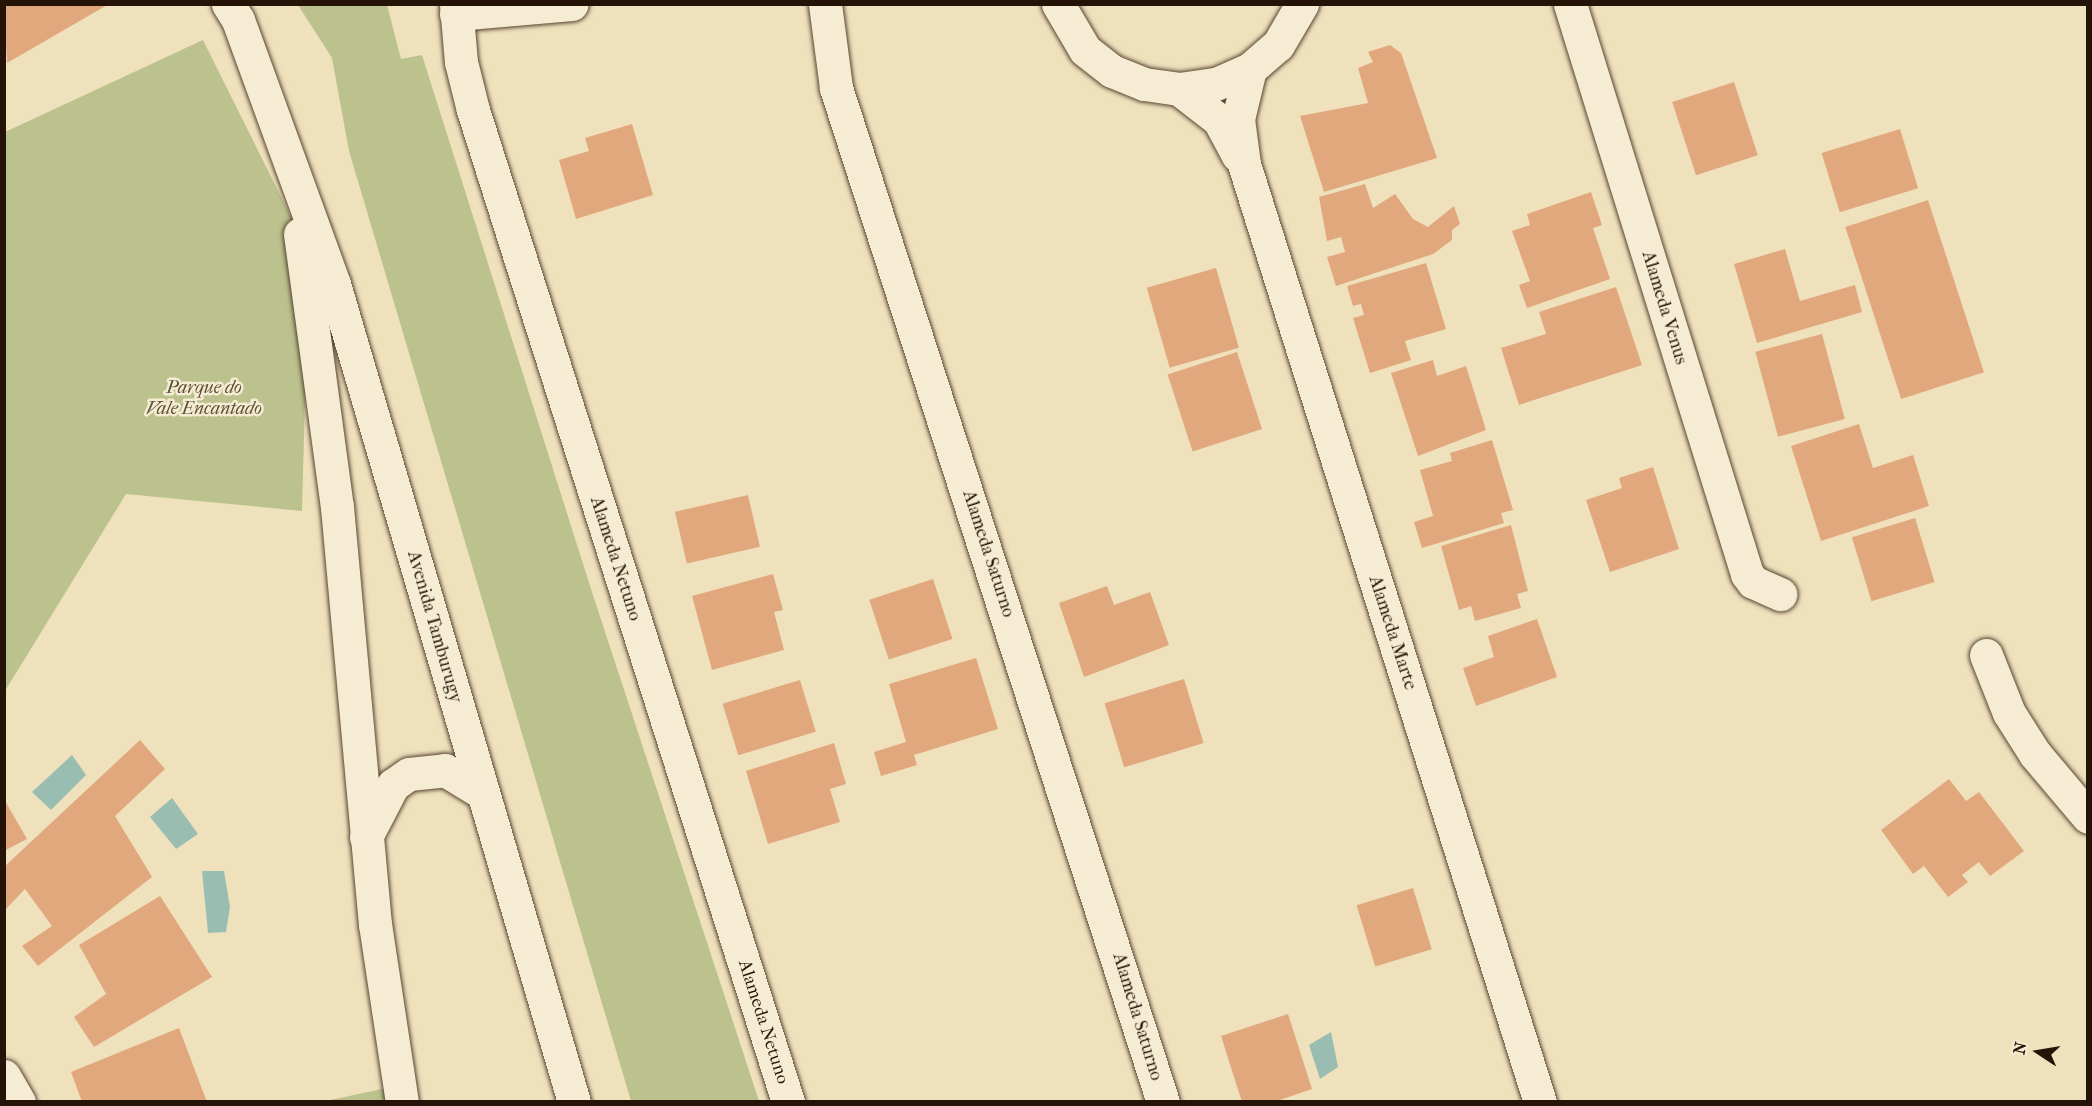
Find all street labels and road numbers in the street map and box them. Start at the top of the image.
street label: Alameda Venus [1637,249,1691,367]
street label: Alameda Saturno [957,488,1019,620]
street label: Alameda Netuno [585,494,645,624]
street label: Avenida Tamburugy [402,549,466,705]
street label: Alameda Marte [1363,573,1421,693]
street label: Alameda Saturno [1107,951,1167,1083]
street label: Alameda Netuno [733,957,793,1087]

